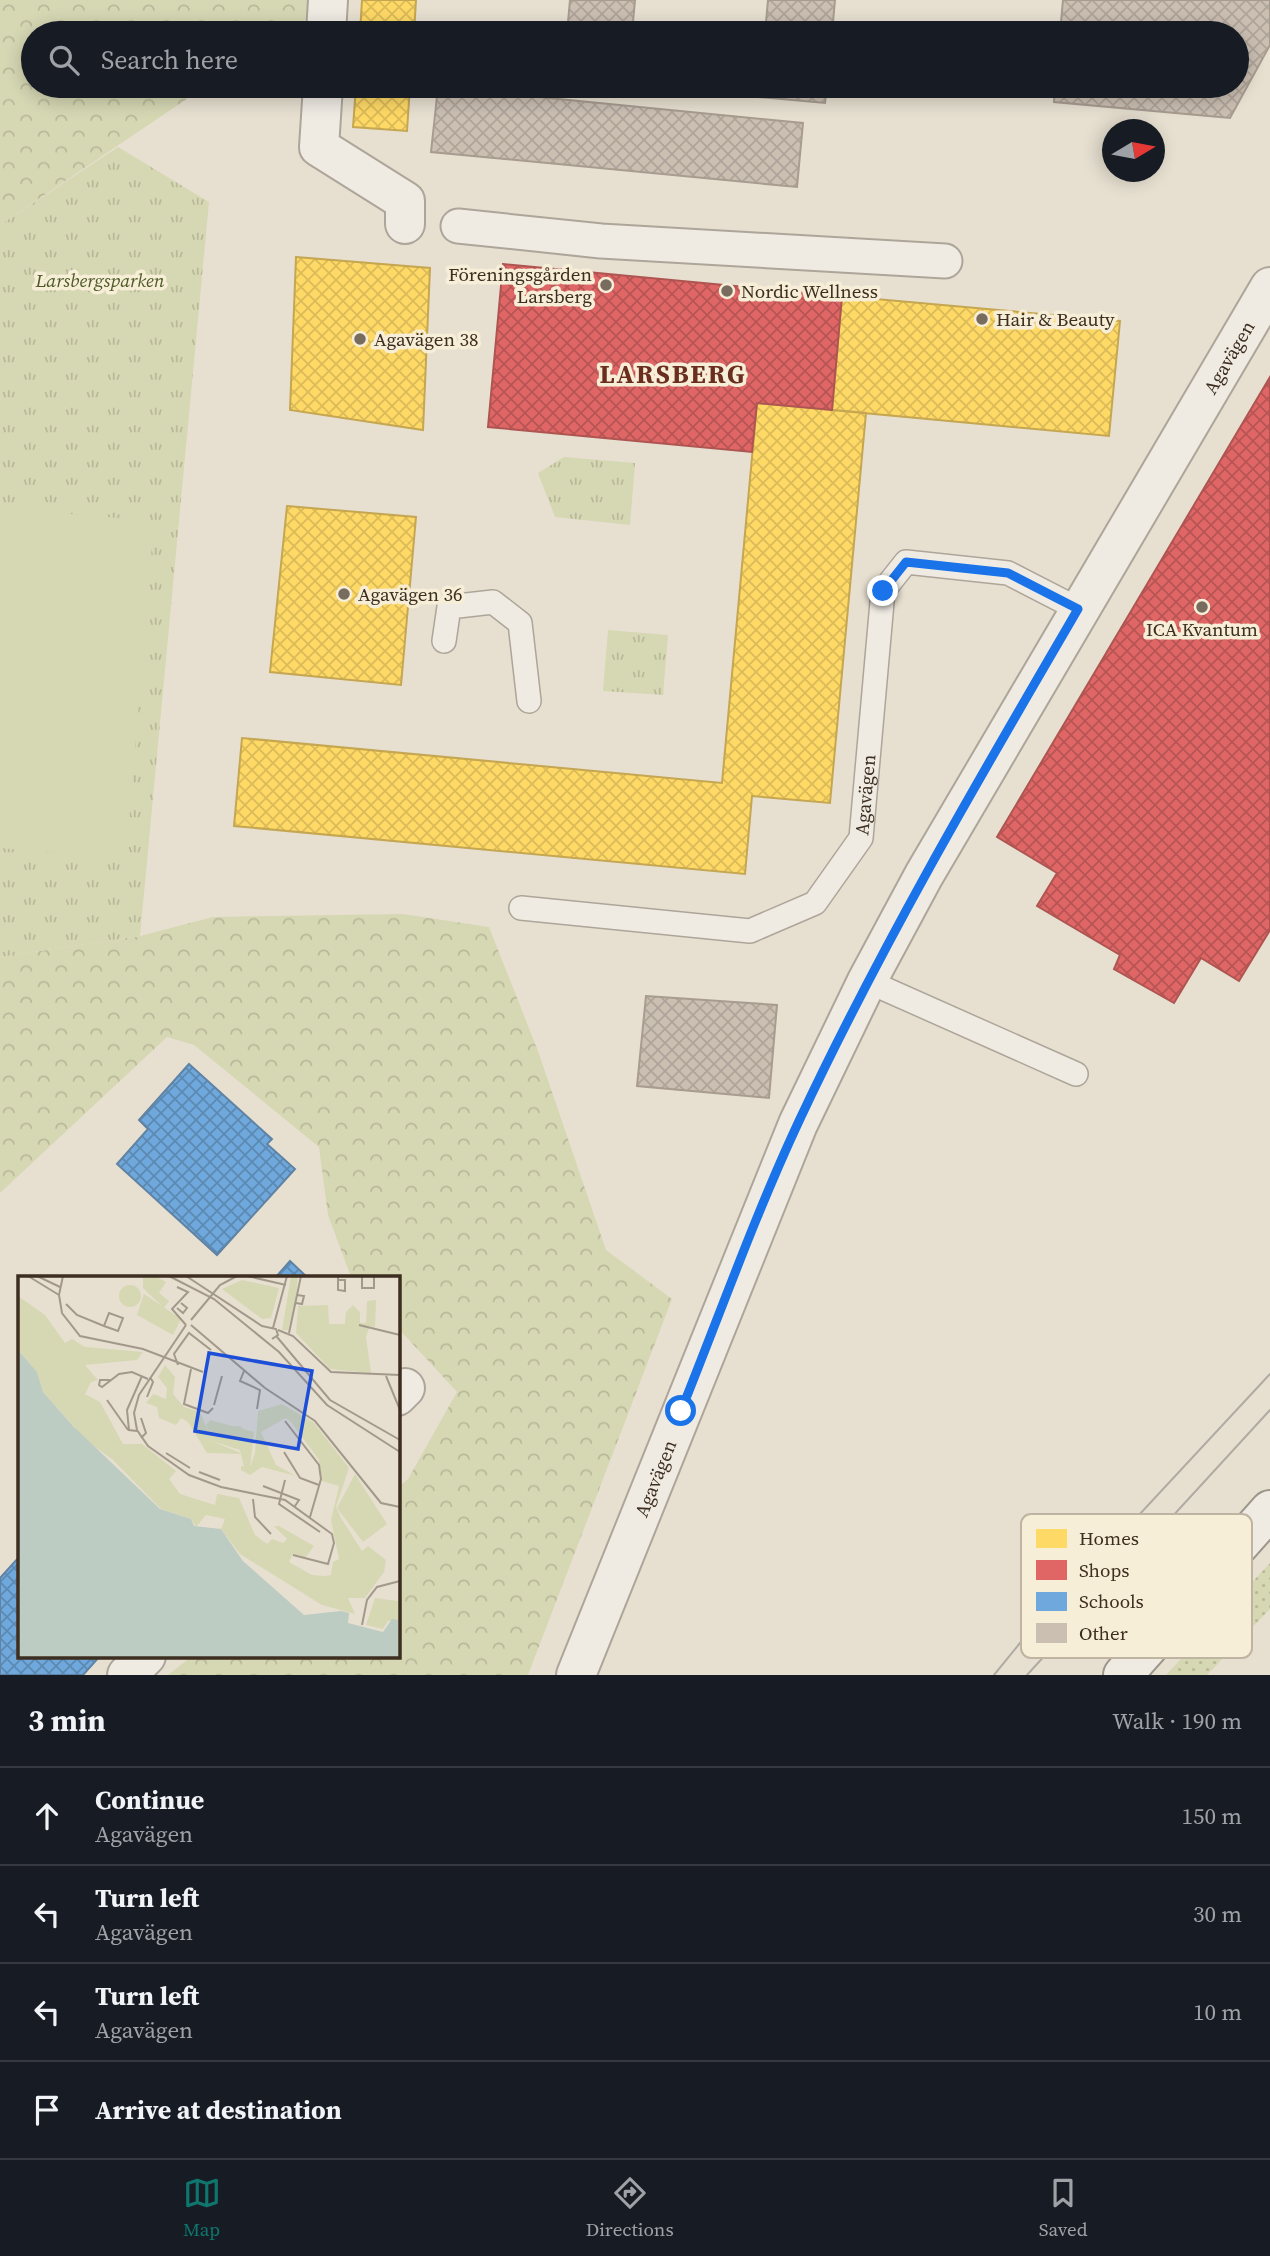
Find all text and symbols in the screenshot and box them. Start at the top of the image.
search box [21,21,1249,98]
icon: search [45,41,83,79]
text: Search here [101,42,238,78]
north arrow [1102,119,1165,182]
place label: Föreningsgården Larsberg [448,261,592,309]
park label: Larsbergsparken [35,267,165,293]
marker: Föreningsgården Larsberg [598,277,614,293]
place label: Nordic Wellness [741,278,878,304]
marker: Nordic Wellness [719,283,735,299]
place label: Hair & Beauty [996,306,1115,332]
marker: Hair & Beauty [974,311,990,327]
street label: Agavägen [1197,316,1260,399]
place label: Agavägen 38 [374,326,478,352]
marker: Agavägen 38 [352,331,368,347]
district label: LARSBERG [599,356,747,392]
route end [867,575,898,606]
place label: Agavägen 36 [358,581,462,607]
marker: Agavägen 36 [336,586,352,602]
marker: ICA Kvantum [1194,599,1210,615]
place label: ICA Kvantum [1146,616,1258,642]
street label: Agavägen [848,753,881,836]
inset map [18,1276,399,1658]
route start [665,1395,696,1426]
street label: Agavägen [628,1436,682,1521]
legend [1021,1514,1252,1658]
text: Homes [1079,1525,1139,1551]
text: Shops [1079,1557,1130,1583]
text: Schools [1079,1588,1144,1614]
text: Other [1079,1620,1128,1646]
text: 3 min [28,1700,106,1741]
text: Walk · 190 m [1112,1705,1242,1737]
text: Continue [95,1782,204,1818]
icon: ahead [28,1797,66,1835]
text: 150 m [1181,1800,1242,1832]
text: Agavägen [95,1818,193,1850]
text: Turn left [95,1880,199,1916]
icon: left [28,1895,66,1933]
text: 30 m [1193,1898,1242,1930]
text: Agavägen [95,1916,193,1948]
text: Turn left [95,1978,199,2014]
icon: left [28,1993,66,2031]
text: 10 m [1193,1996,1242,2028]
text: Agavägen [95,2014,193,2046]
icon: arrive [28,2091,66,2129]
text: Arrive at destination [95,2092,342,2128]
tab: Map [183,2174,221,2242]
tab: Directions [586,2174,674,2242]
tab: Saved [1039,2174,1087,2242]

